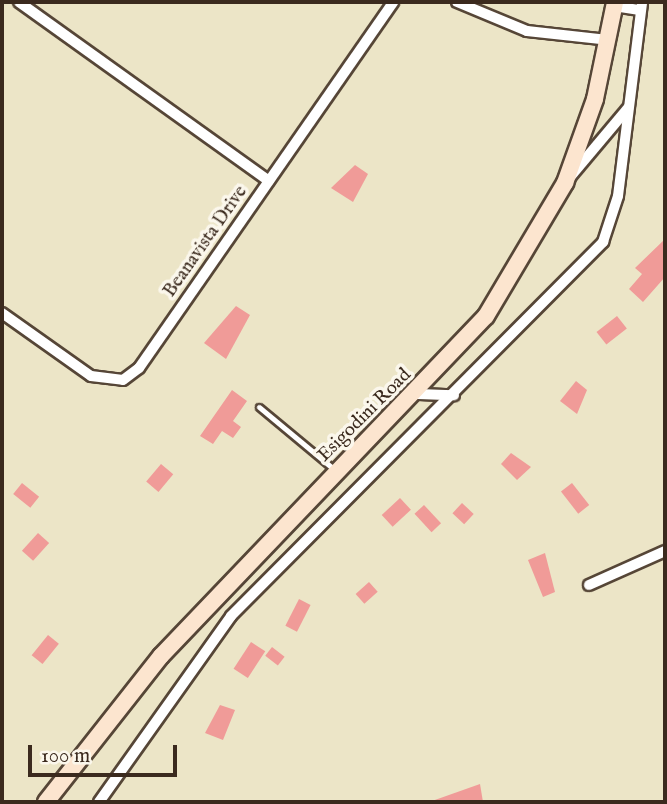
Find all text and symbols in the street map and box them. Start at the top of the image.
street label: Beanavista Drive [159,182,253,302]
street label: Esigodini Road [313,364,417,468]
scale bar [32,730,180,774]
text: 100 m [41,743,90,770]

